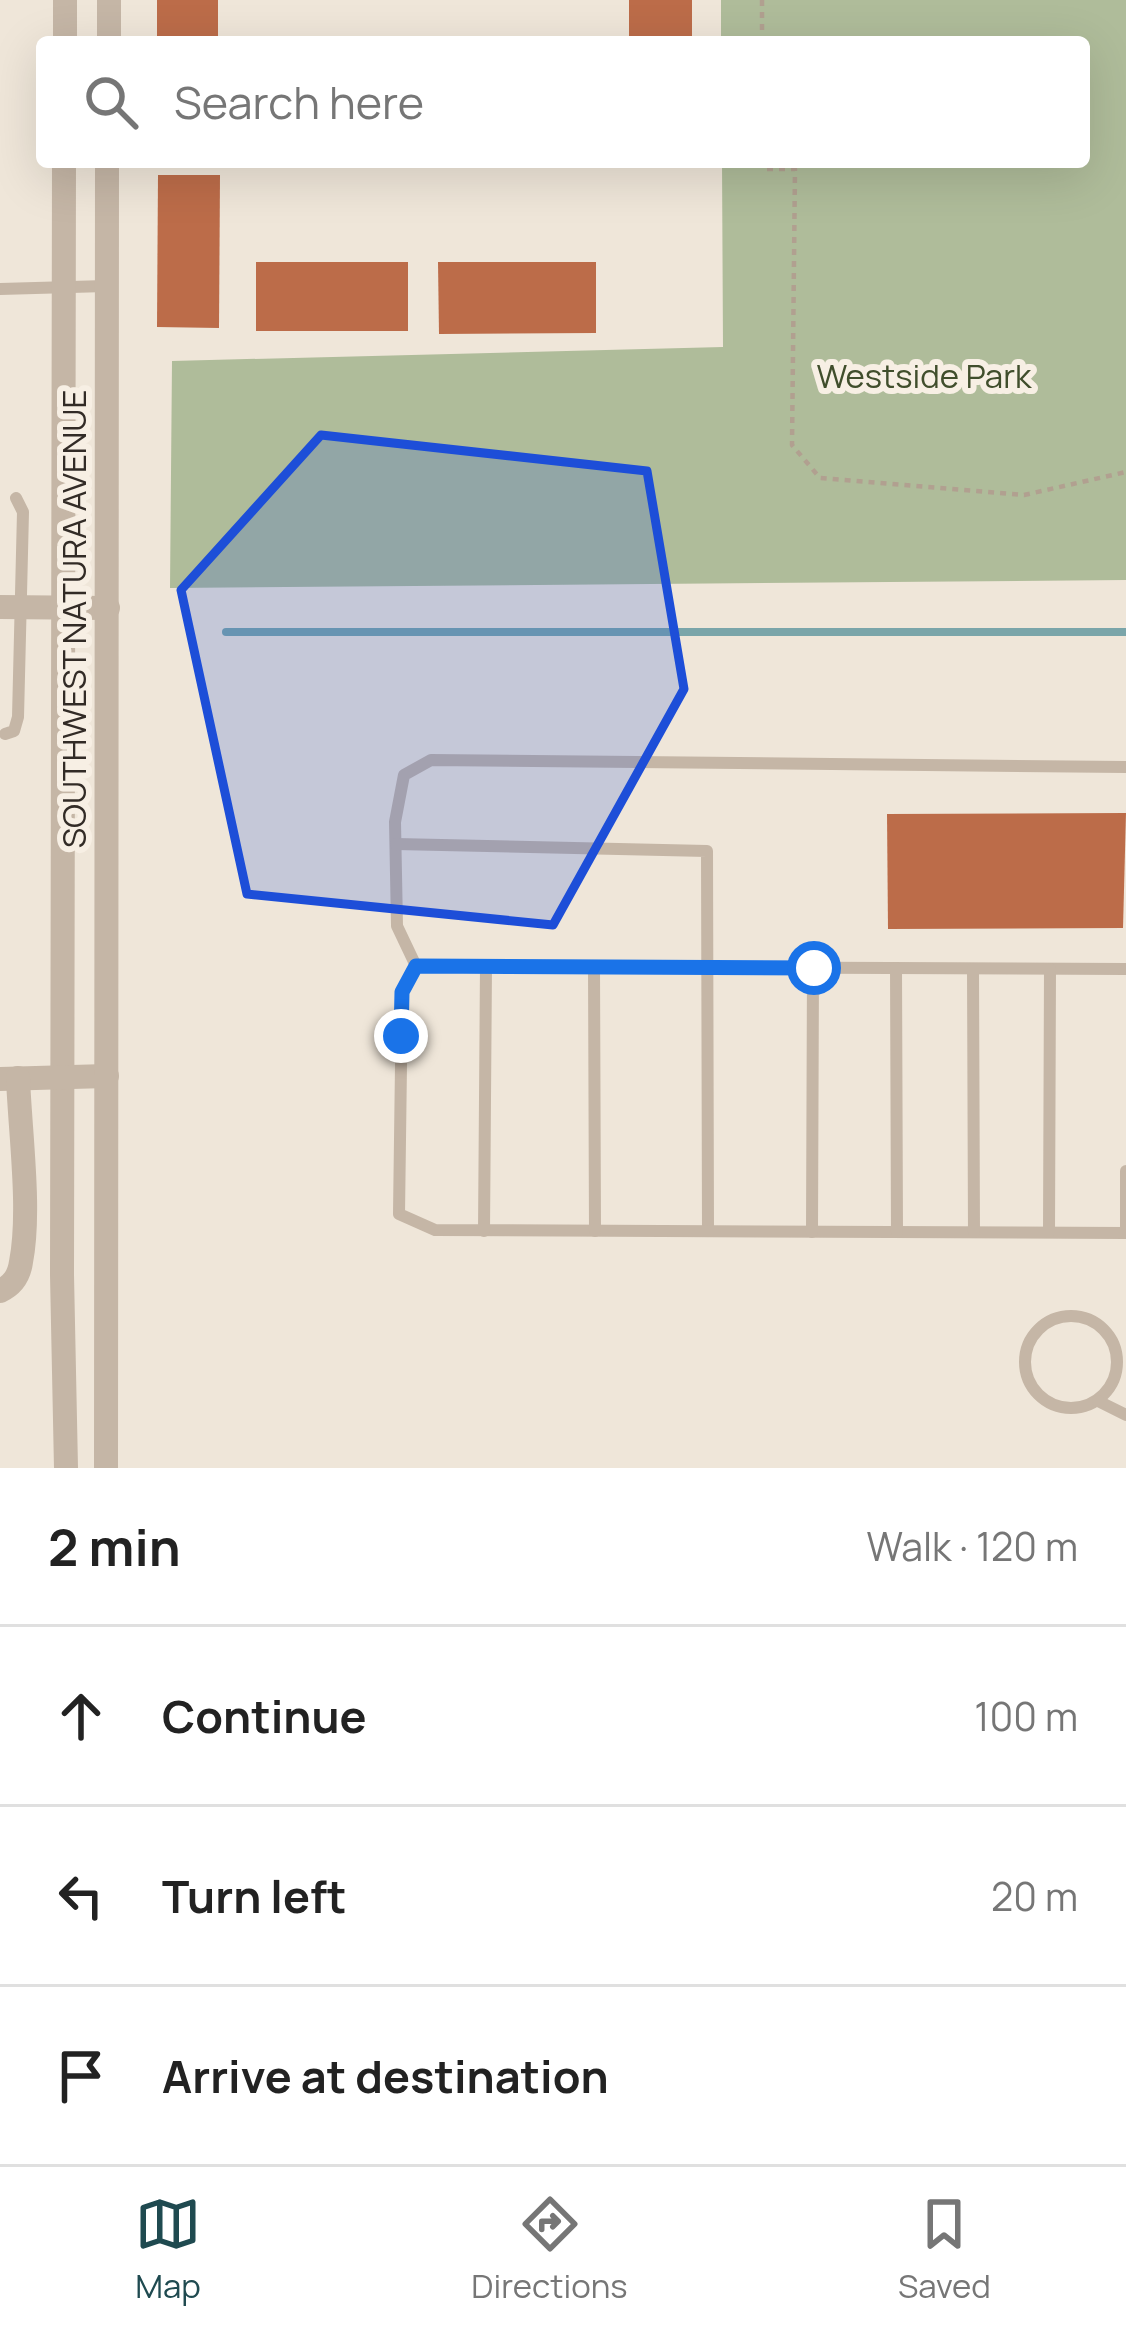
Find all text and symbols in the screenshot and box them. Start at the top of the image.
search box [36,36,1090,168]
icon: search [78,69,144,135]
text: Search here [174,71,424,133]
park label: Westside Park [817,353,1033,398]
street label: SOUTHWEST NATURA AVENUE [51,390,96,848]
route start [787,941,841,995]
route end [374,1009,428,1063]
text: 2 min [48,1512,181,1581]
text: Walk · 120 m [867,1519,1078,1573]
icon: ahead [48,1683,114,1749]
text: Continue [162,1685,367,1747]
text: 100 m [974,1689,1078,1743]
icon: left [48,1863,114,1929]
text: Turn left [162,1865,347,1927]
text: 20 m [991,1869,1078,1923]
icon: arrive [48,2043,114,2109]
text: Arrive at destination [162,2045,609,2107]
tab: Map [135,2191,201,2308]
tab: Directions [471,2191,628,2308]
tab: Saved [898,2191,991,2308]

